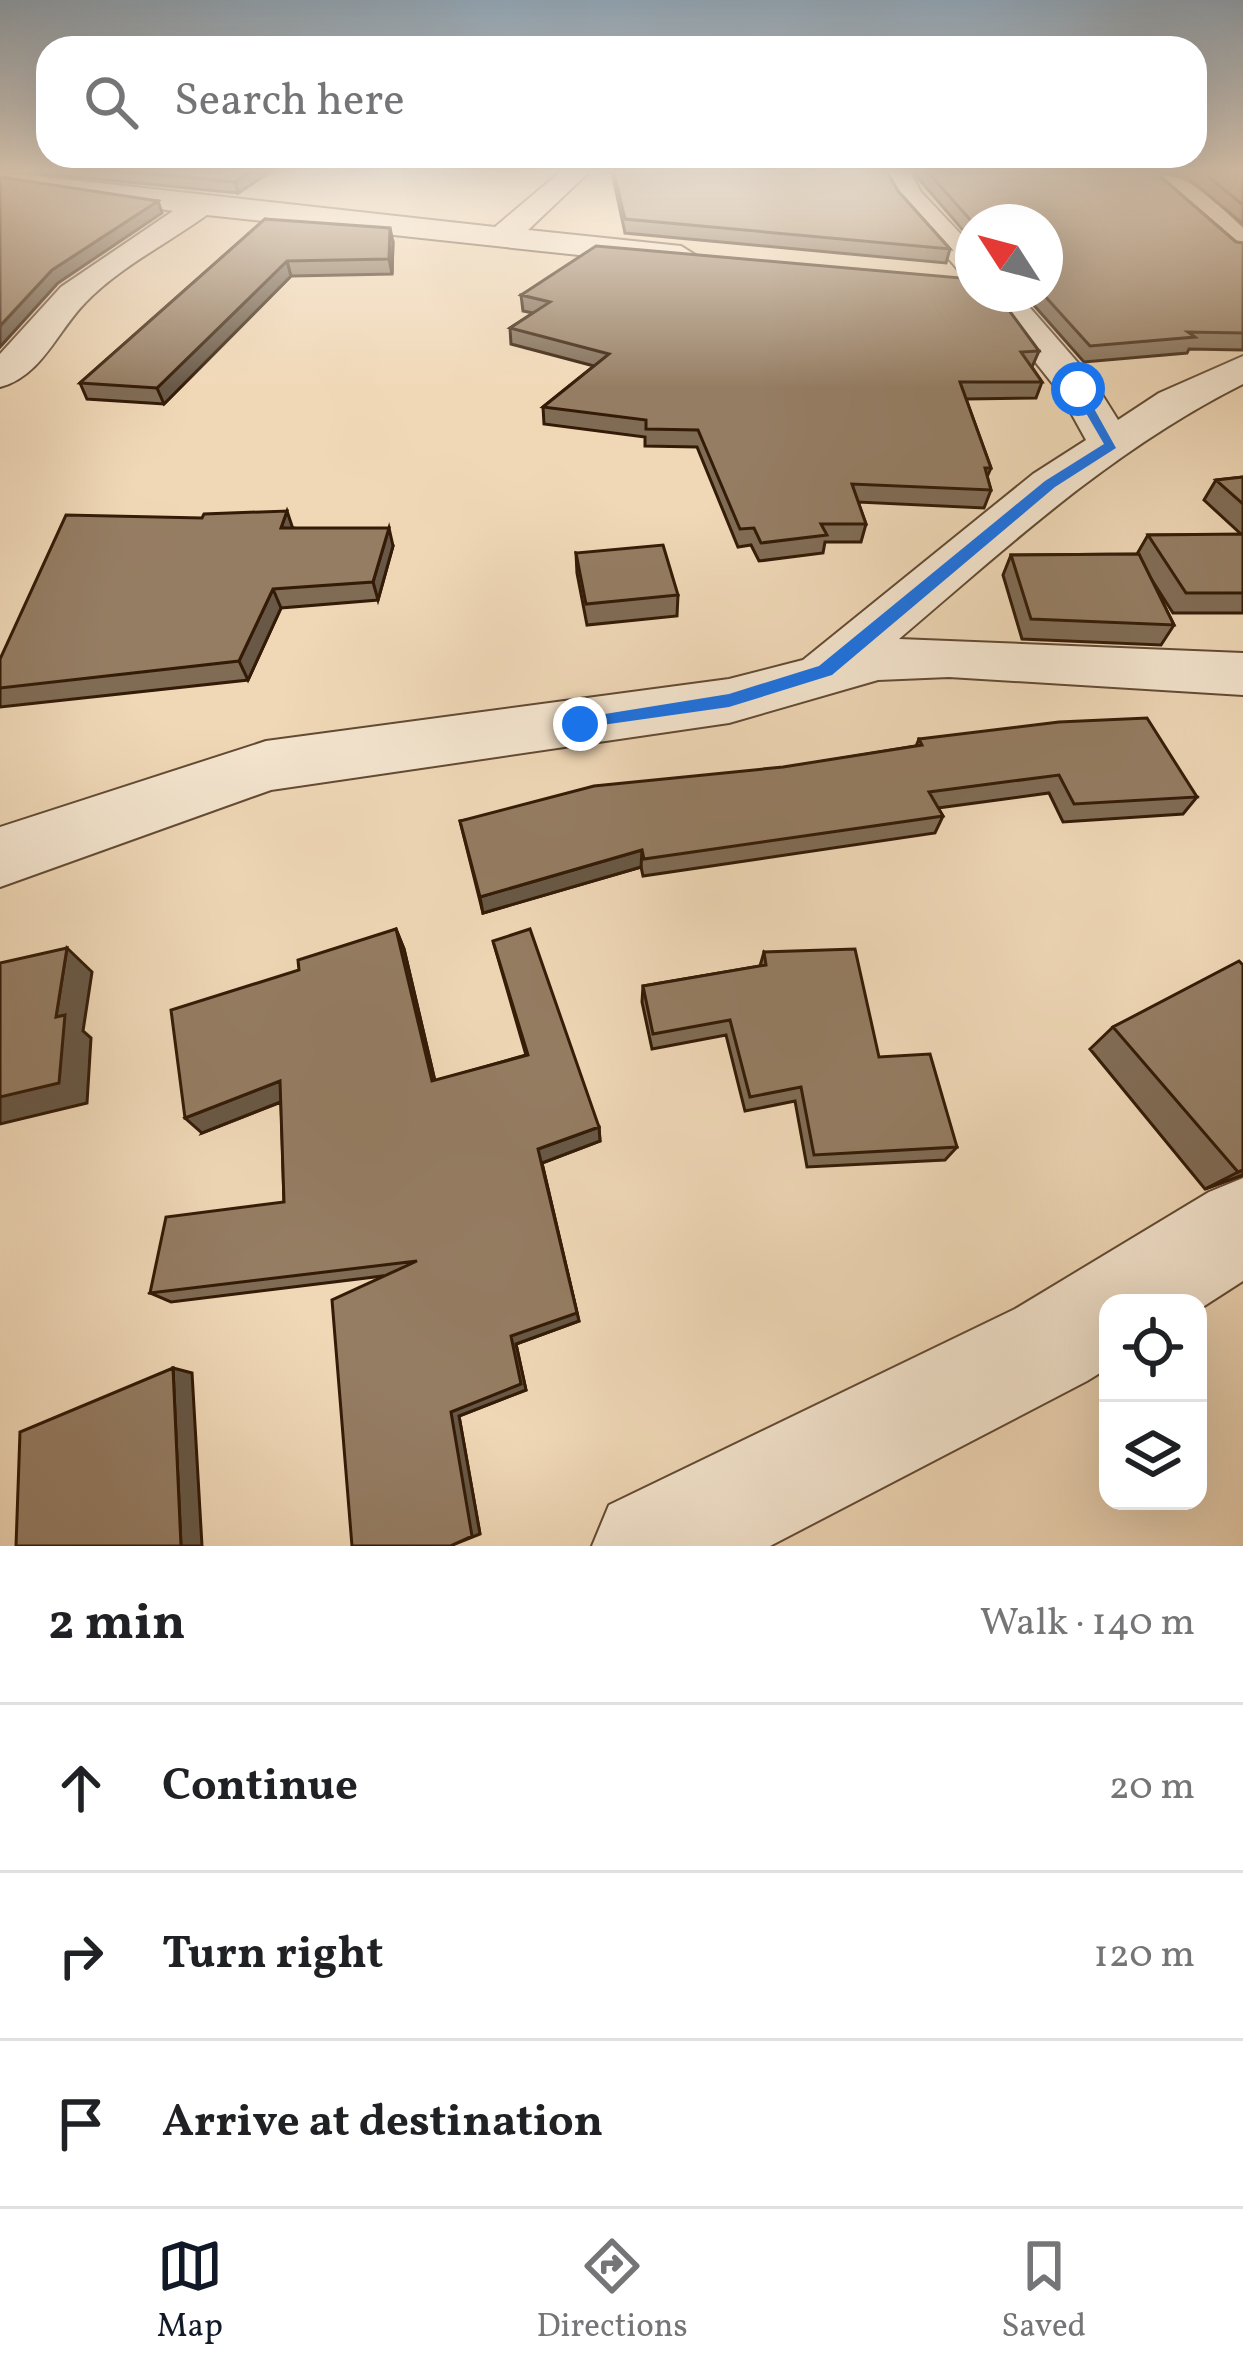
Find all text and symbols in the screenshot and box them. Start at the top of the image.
search box [36,36,1207,168]
icon: search [78,69,144,135]
text: Search here [174,71,405,134]
north arrow [955,204,1063,312]
route start [1051,362,1105,416]
route end [553,697,607,751]
map controls [1099,1294,1207,1510]
button: locate [1099,1294,1207,1402]
button: layers [1099,1402,1207,1510]
text: 2 min [48,1589,186,1660]
text: Walk · 140 m [980,1597,1195,1651]
icon: ahead [48,1755,114,1821]
text: Continue [162,1756,358,1819]
text: 20 m [1109,1761,1195,1815]
icon: right [48,1923,114,1989]
text: Turn right [162,1924,383,1987]
text: 120 m [1094,1929,1195,1983]
icon: arrive [48,2091,114,2157]
text: Arrive at destination [162,2092,603,2155]
tab: Map [157,2233,223,2351]
tab: Directions [536,2233,688,2351]
tab: Saved [1001,2233,1086,2351]

